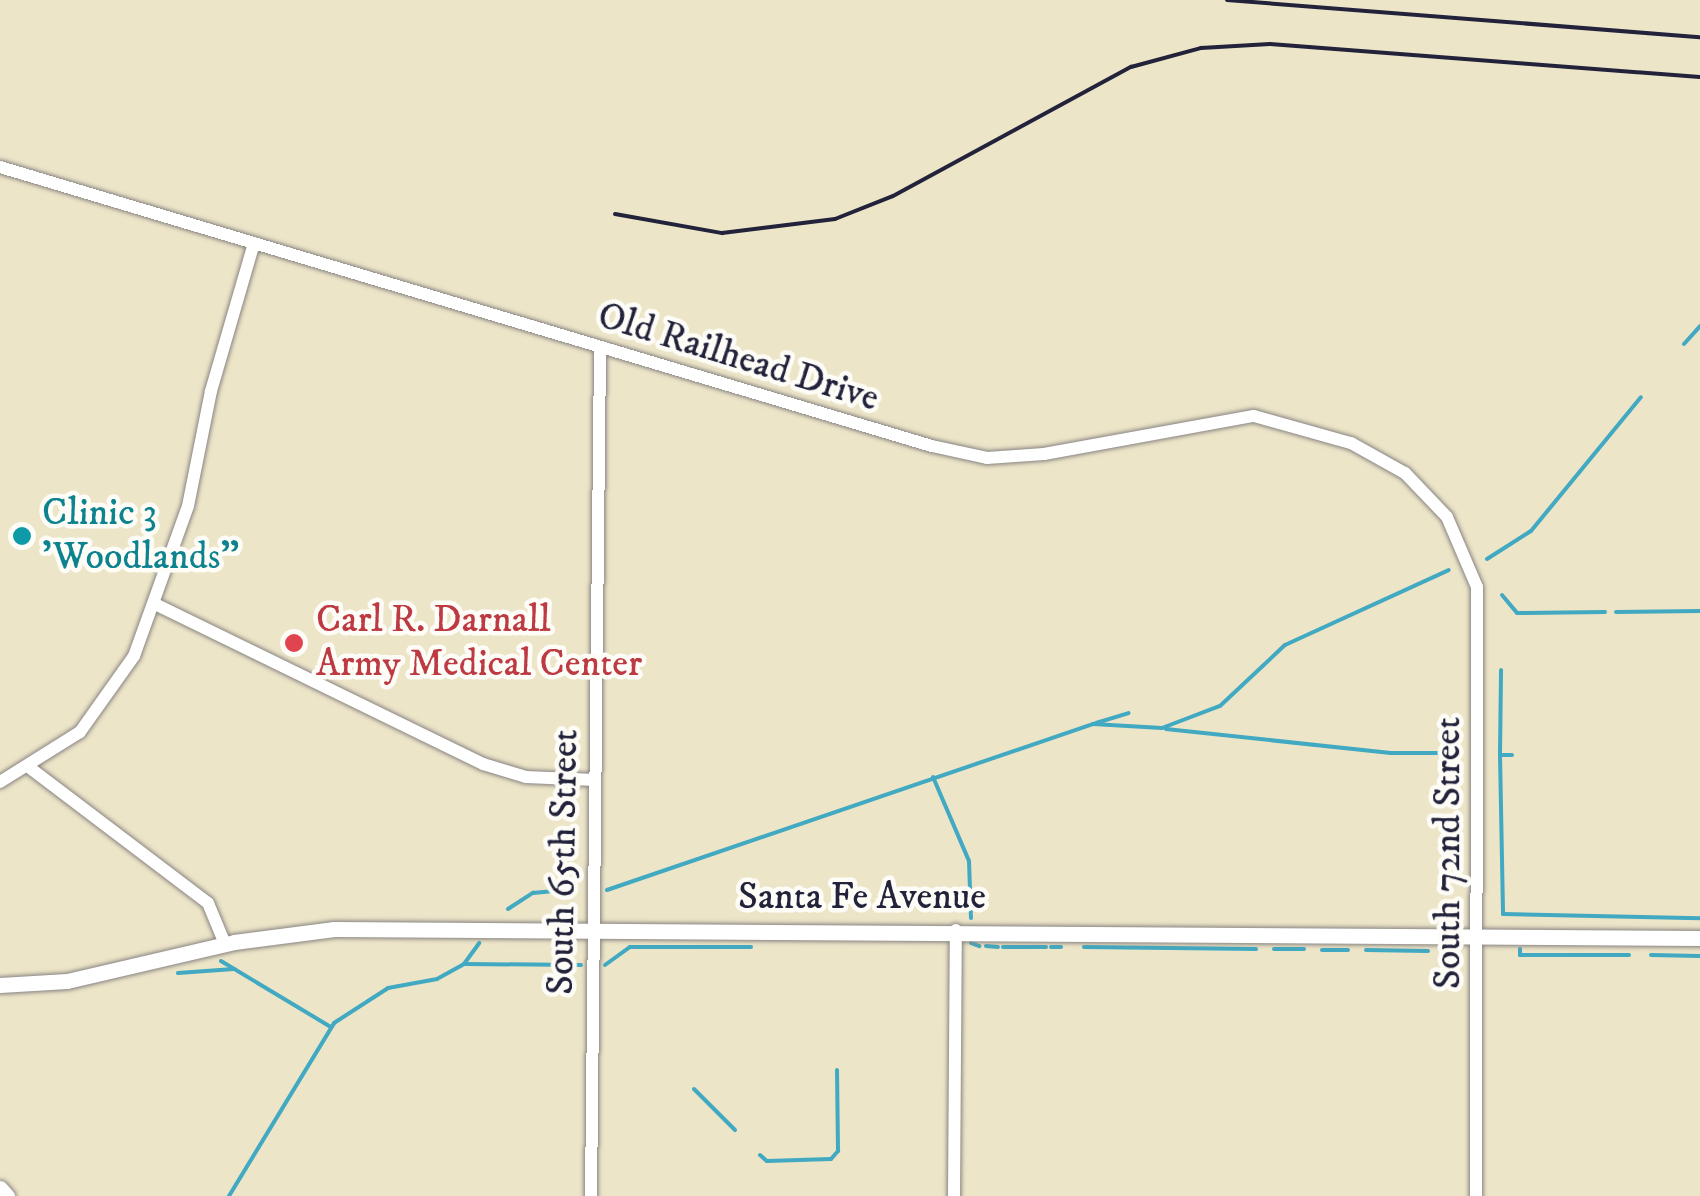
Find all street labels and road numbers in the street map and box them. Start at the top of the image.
street label: Old Railhead Drive [592,294,884,422]
street label: South 72nd Street [1426,717,1472,989]
street label: South 65th Street [539,729,589,995]
street label: Santa Fe Avenue [738,875,986,921]

